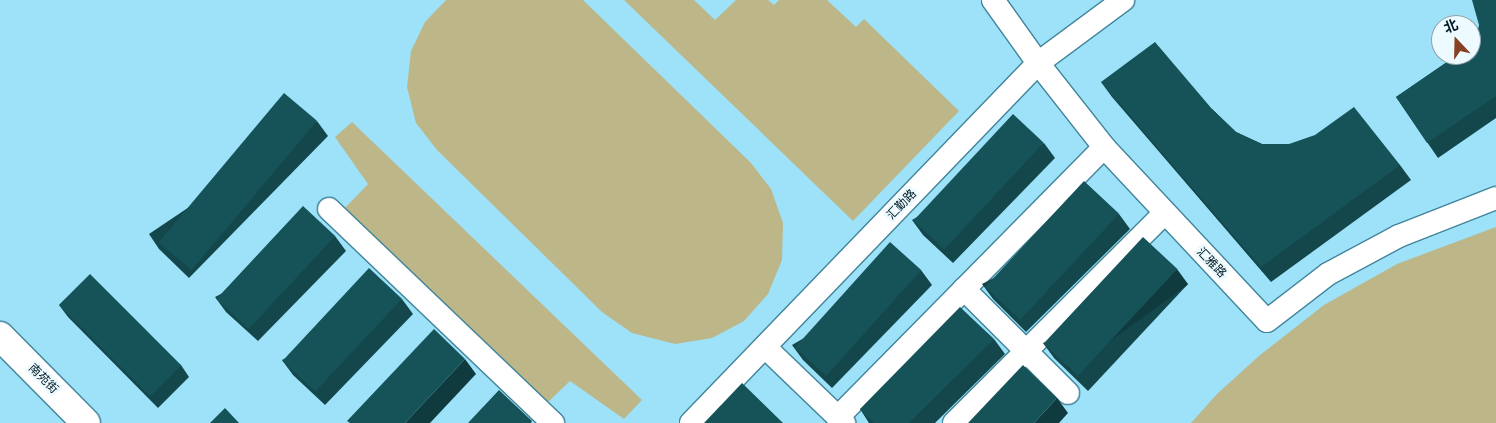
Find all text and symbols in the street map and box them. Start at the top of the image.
north arrow [1431,15,1481,65]
text: 北 [1441,16,1460,37]
street label: 汇勤路 [884,187,920,223]
street label: 汇雅路 [1193,245,1229,281]
street label: 南苑街 [25,361,61,397]

